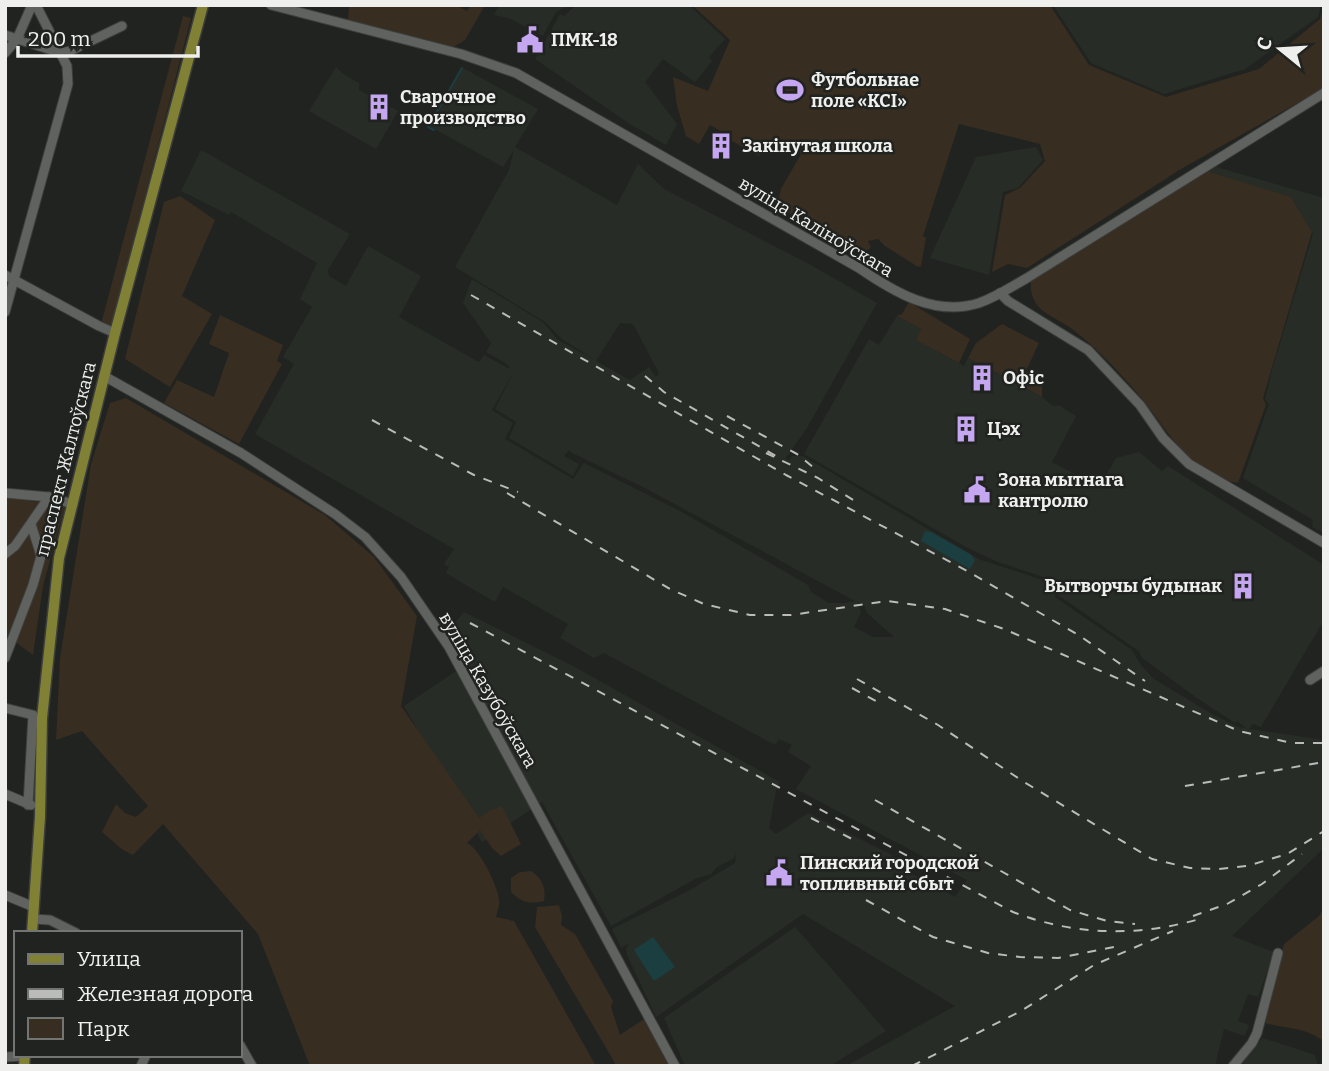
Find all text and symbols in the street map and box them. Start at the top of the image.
scale bar [18,14,198,58]
north arrow [1245,14,1315,84]
public building icon: ПМК-18 [515,25,545,55]
text: 200 m [28,26,91,52]
place label: ПМК-18 [551,29,618,51]
text: С [1252,35,1277,53]
place label: Футбольнае поле «КСІ» [811,69,919,112]
sports icon: Футбольнае поле «КСІ» [775,75,805,105]
place label: Сварочное производство [400,86,526,129]
building icon: Сварочное производство [364,92,394,122]
building icon: Закінутая школа [706,131,736,161]
place label: Закінутая школа [742,135,893,157]
street label: вуліца Каліноўскага [735,172,897,282]
street label: праспект Жалтоўскага [31,359,101,558]
building icon: Офіс [967,363,997,393]
place label: Офіс [1003,367,1044,389]
building icon: Цэх [951,414,981,444]
place label: Цэх [987,418,1021,440]
place label: Зона мытнага кантролю [998,469,1124,512]
public building icon: Зона мытнага кантролю [962,475,992,505]
building icon: Вытворчы будынак [1228,571,1258,601]
place label: Вытворчы будынак [1044,575,1222,597]
street label: вуліца Казубоўскага [434,608,542,772]
place label: Пинский городской топливный сбыт [800,852,979,895]
public building icon: Пинский городской топливный сбыт [764,858,794,888]
legend [14,931,242,1057]
text: Улица [77,946,141,972]
text: Железная дорога [77,981,254,1007]
text: Парк [77,1016,130,1042]

